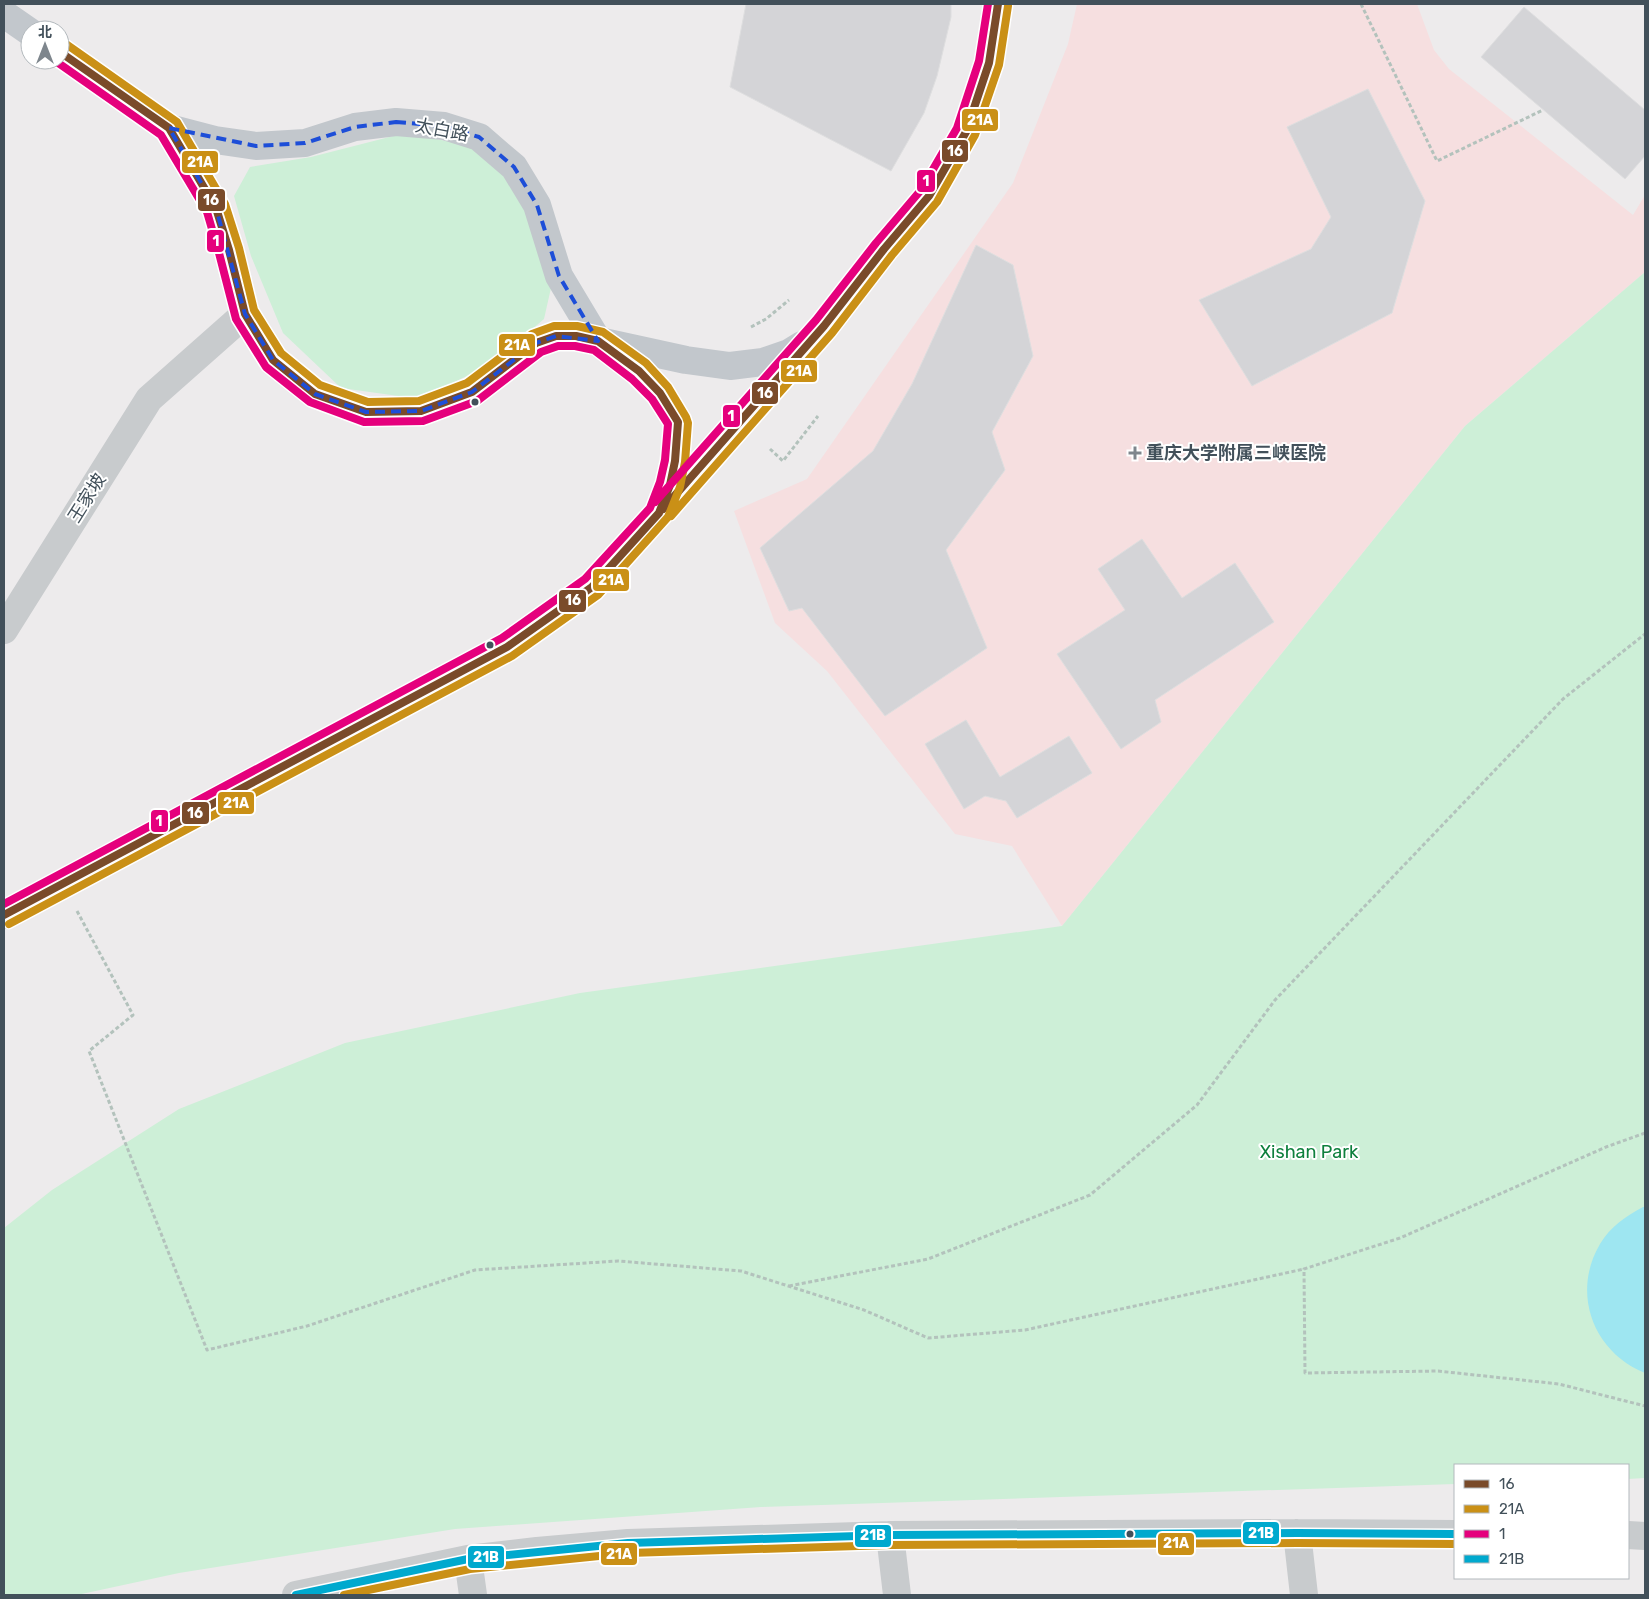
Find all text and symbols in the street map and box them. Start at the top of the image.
north arrow [20,20,70,70]
text: 北 [38,24,52,41]
line badge: 21A [961,108,999,132]
text: 21A [967,112,993,129]
street label: 太白路 [413,114,471,146]
line badge: 16 [941,139,969,163]
text: 16 [947,143,963,160]
line badge: 21A [181,150,219,174]
text: 21A [187,154,213,171]
line badge: 1 [916,169,936,193]
text: 1 [923,173,930,190]
line badge: 16 [197,188,226,212]
text: 16 [203,192,219,209]
line badge: 1 [206,229,225,253]
text: 1 [213,233,220,250]
line badge: 21A [498,333,536,357]
text: 21A [504,337,530,354]
line badge: 21A [780,359,818,383]
text: 21A [786,363,812,380]
line badge: 16 [751,381,779,405]
text: 16 [757,385,773,402]
unlabelled marker [470,397,480,407]
line badge: 1 [722,404,741,428]
text: 1 [728,408,735,425]
place label: 重庆大学附属三峡医院 [1146,442,1326,464]
marker: 重庆大学附属三峡医院 [1128,446,1142,460]
street label: 王家坡 [63,469,111,527]
line badge: 21A [592,568,630,592]
text: 21A [598,572,624,589]
line badge: 16 [558,589,587,613]
text: 16 [565,592,581,609]
unlabelled marker [485,640,495,650]
line badge: 21A [217,791,255,815]
text: 21A [223,795,249,812]
line badge: 16 [181,801,210,825]
text: 16 [187,805,203,822]
line badge: 1 [150,809,169,833]
text: 1 [156,813,163,830]
park label: Xishan Park [1260,1141,1359,1163]
legend [1454,1464,1629,1579]
text: 16 [1499,1475,1514,1493]
text: 21A [1499,1500,1524,1518]
line badge: 21B [1242,1521,1280,1545]
line badge: 21B [854,1524,892,1548]
text: 21B [1248,1525,1274,1542]
text: 1 [1499,1525,1505,1543]
text: 21B [860,1527,886,1544]
unlabelled marker [1125,1529,1135,1539]
line badge: 21A [1157,1532,1195,1556]
text: 21A [1163,1535,1189,1552]
line badge: 21A [600,1542,638,1566]
line badge: 21B [467,1545,505,1569]
text: 21A [606,1546,632,1563]
text: 21B [473,1549,499,1566]
text: 21B [1499,1550,1524,1568]

